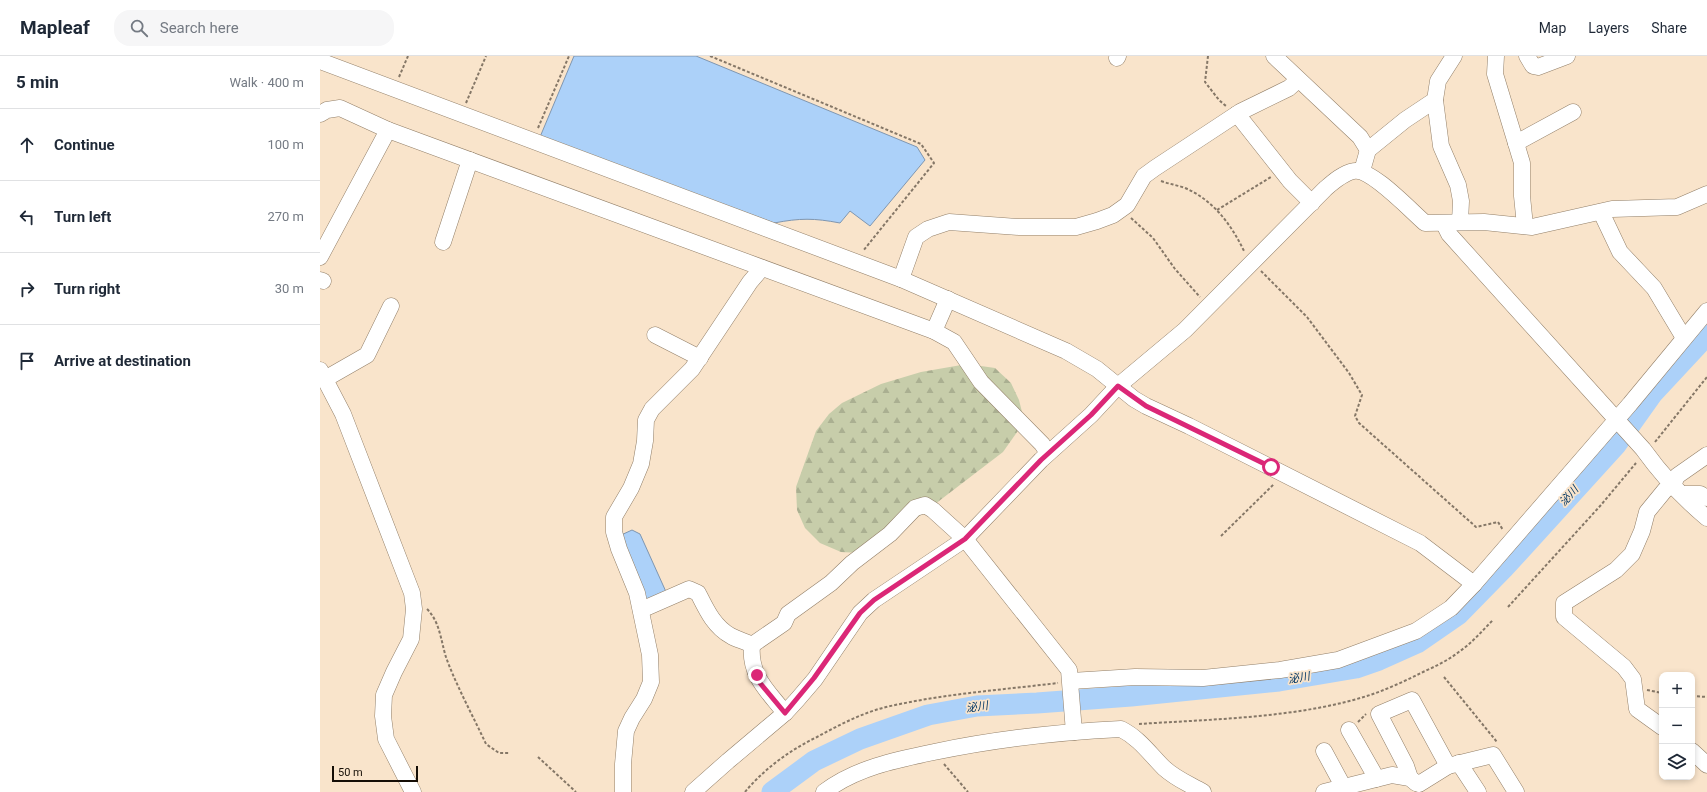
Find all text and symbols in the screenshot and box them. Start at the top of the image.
search box [114,10,394,46]
text: Mapleaf [20,16,90,39]
icon: search [128,17,150,39]
text: Search here [160,19,239,37]
text: Map [1539,20,1566,36]
text: Layers [1588,20,1629,36]
text: Share [1651,20,1687,36]
text: 5 min [16,72,59,92]
text: Walk · 400 m [229,75,304,90]
icon: ahead [16,134,38,156]
text: Continue [54,136,115,154]
text: 100 m [267,137,304,152]
icon: left [16,206,38,228]
text: Turn left [54,208,111,226]
text: 270 m [267,209,304,224]
icon: right [16,278,38,300]
text: Turn right [54,280,120,298]
text: 30 m [275,281,304,296]
icon: arrive [16,350,38,372]
text: Arrive at destination [54,352,191,370]
route start [1262,458,1280,476]
water label: 泌川 [1557,483,1582,509]
route end [748,666,766,684]
water label: 泌川 [1287,670,1312,686]
map controls [1659,672,1695,780]
button: + [1659,672,1695,708]
water label: 泌川 [965,699,990,715]
button: − [1659,708,1695,744]
button: layers [1659,744,1695,780]
scale bar [332,764,418,783]
text: 50 m [338,766,363,779]

